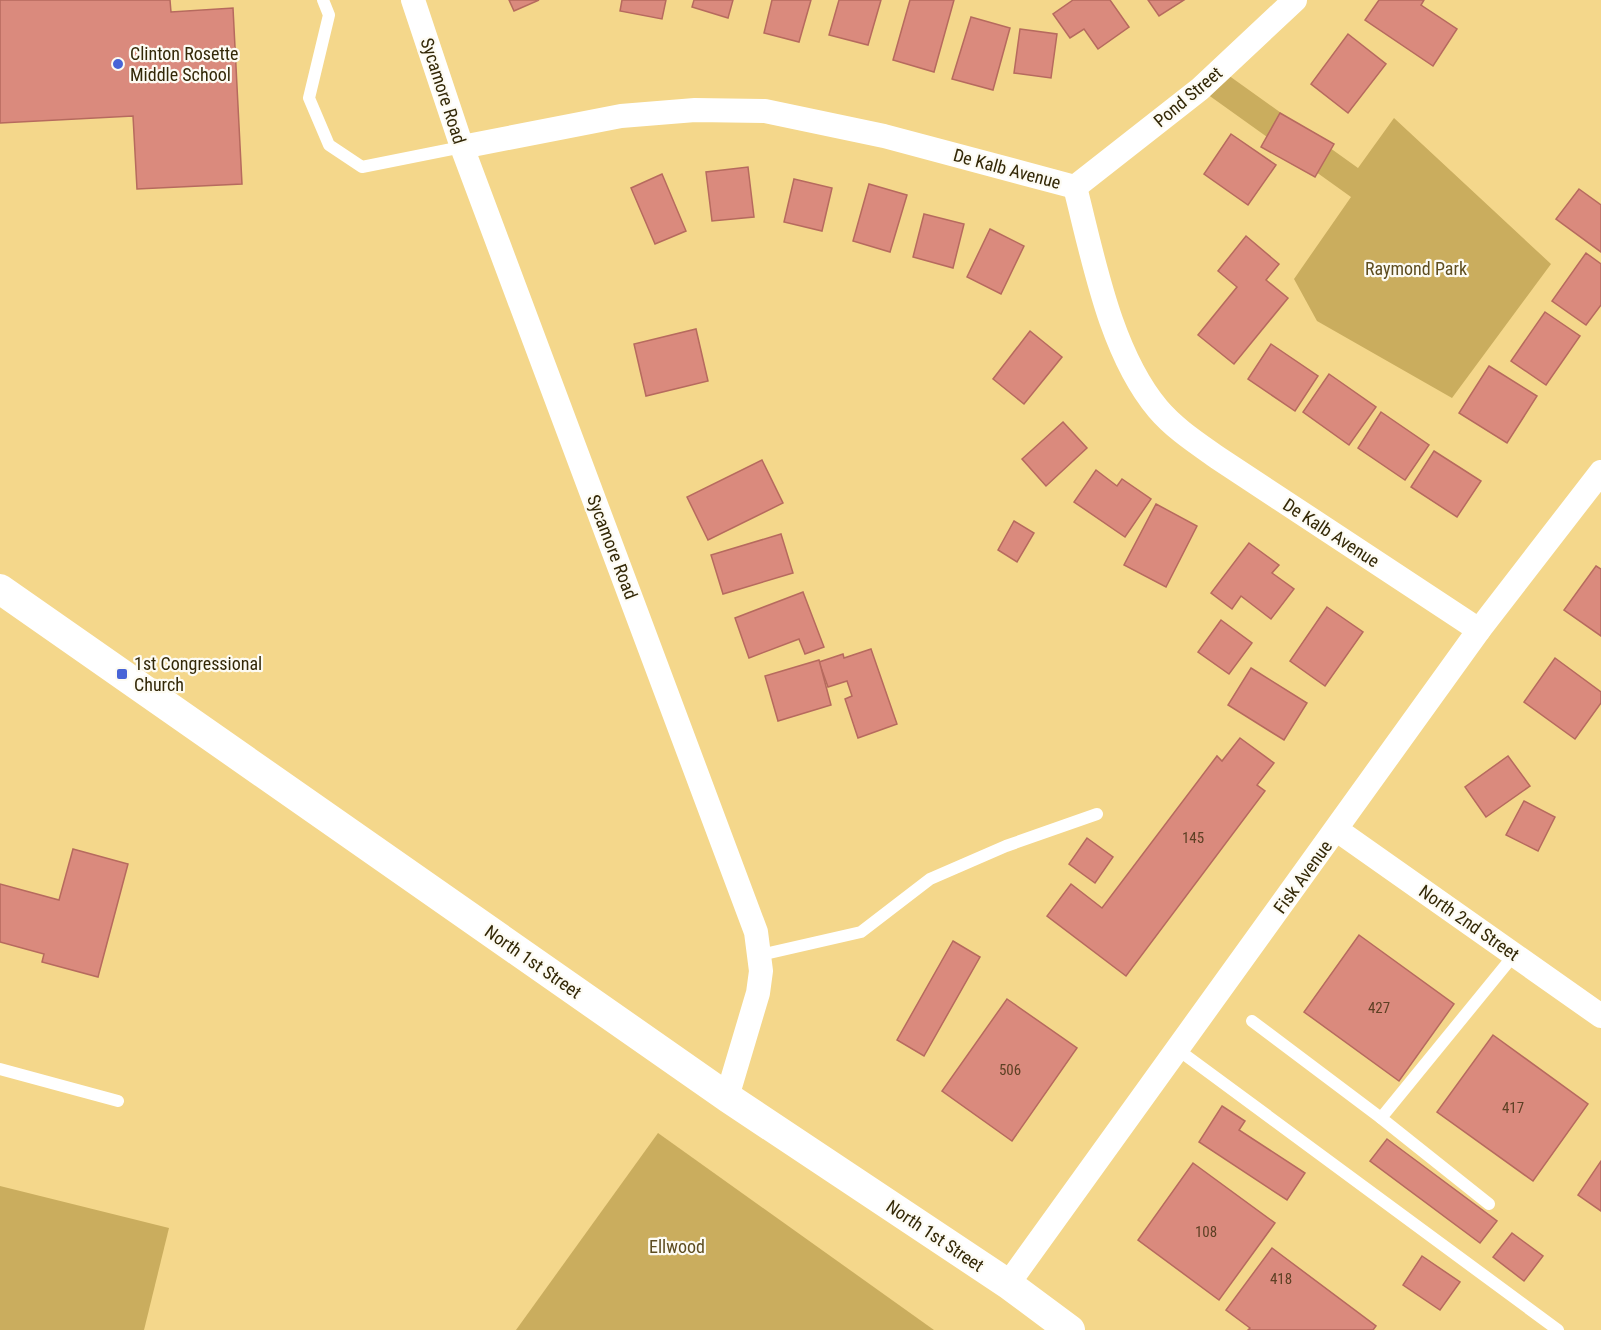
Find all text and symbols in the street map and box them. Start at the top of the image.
street label: Sycamore Road [416,35,471,147]
place label: Clinton Rosette Middle School [130,43,239,85]
marker: Clinton Rosette Middle School [111,57,125,71]
street label: Pond Street [1149,62,1226,131]
street label: De Kalb Avenue [951,144,1063,193]
park label: Raymond Park [1365,258,1467,279]
street label: Sycamore Road [583,492,642,602]
street label: De Kalb Avenue [1279,494,1383,571]
place label: 1st Congressional Church [134,653,262,695]
marker: 1st Congressional Church [115,667,129,681]
house number: 145 [1182,829,1204,847]
street label: Fisk Avenue [1269,836,1336,917]
street label: North 2nd Street [1415,880,1523,965]
street label: North 1st Street [481,921,586,1003]
house number: 427 [1368,999,1390,1017]
house number: 506 [999,1061,1021,1079]
house number: 417 [1502,1099,1524,1117]
street label: North 1st Street [883,1195,988,1276]
house number: 108 [1195,1223,1217,1241]
park label: Ellwood [649,1236,705,1257]
house number: 418 [1270,1270,1292,1288]

